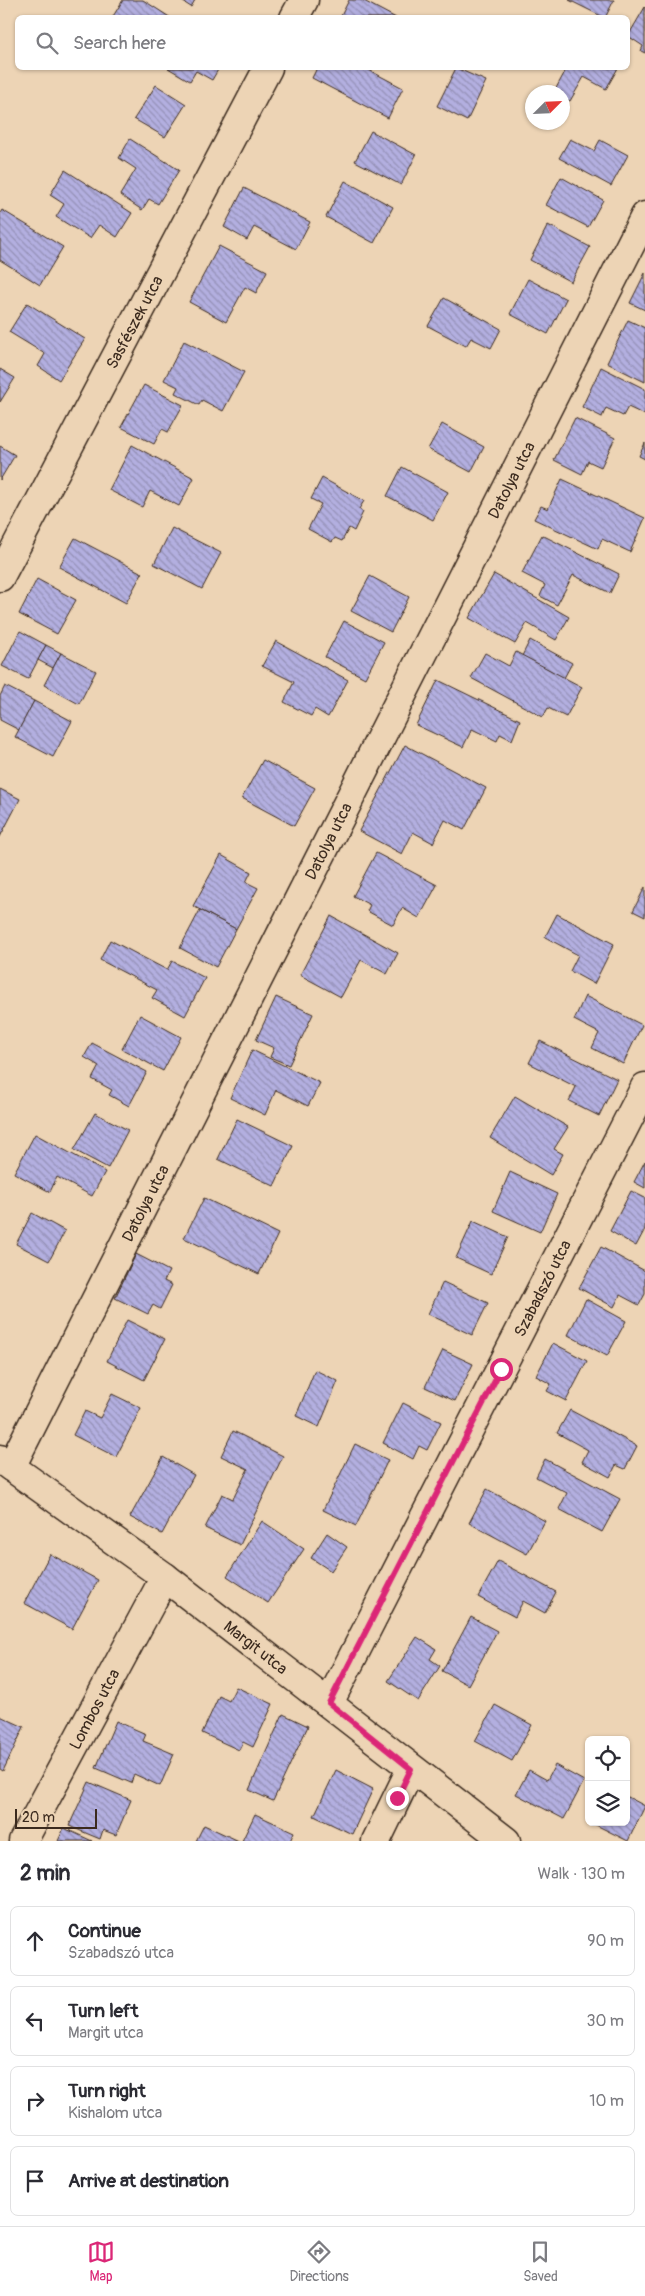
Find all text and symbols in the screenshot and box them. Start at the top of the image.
search box [15,15,630,70]
icon: search [33,29,61,57]
text: Search here [73,31,166,55]
north arrow [525,85,570,130]
street label: Sasfészek utca [102,273,168,372]
street label: Datolya utca [484,439,540,522]
street label: Datolya utca [301,800,357,883]
street label: Datolya utca [118,1162,174,1245]
street label: Szabadszó utca [510,1237,576,1340]
route start [490,1358,513,1381]
street label: Margit utca [219,1617,291,1679]
street label: Lombos utca [65,1666,124,1753]
map controls [585,1736,630,1826]
button: locate [585,1736,630,1781]
button: layers [585,1781,630,1826]
route end [386,1787,409,1810]
scale bar [15,1806,98,1829]
text: 20 m [22,1809,55,1826]
text: 2 min [20,1860,70,1887]
text: Walk · 130 m [538,1864,625,1884]
text: Continue [68,1919,141,1943]
icon: ahead [21,1927,49,1955]
text: 90 m [587,1931,624,1951]
text: Szabadszó utca [68,1943,174,1963]
text: Turn left [68,1999,138,2023]
icon: left [21,2007,49,2035]
text: 30 m [586,2011,624,2031]
text: Margit utca [68,2023,144,2043]
text: Turn right [68,2079,146,2103]
icon: right [21,2087,49,2115]
text: 10 m [589,2091,624,2111]
text: Kishalom utca [68,2103,162,2123]
icon: arrive [21,2167,49,2195]
text: Arrive at destination [68,2169,229,2193]
tab: Map [87,2238,115,2285]
tab: Directions [289,2238,349,2285]
tab: Saved [523,2238,558,2285]

